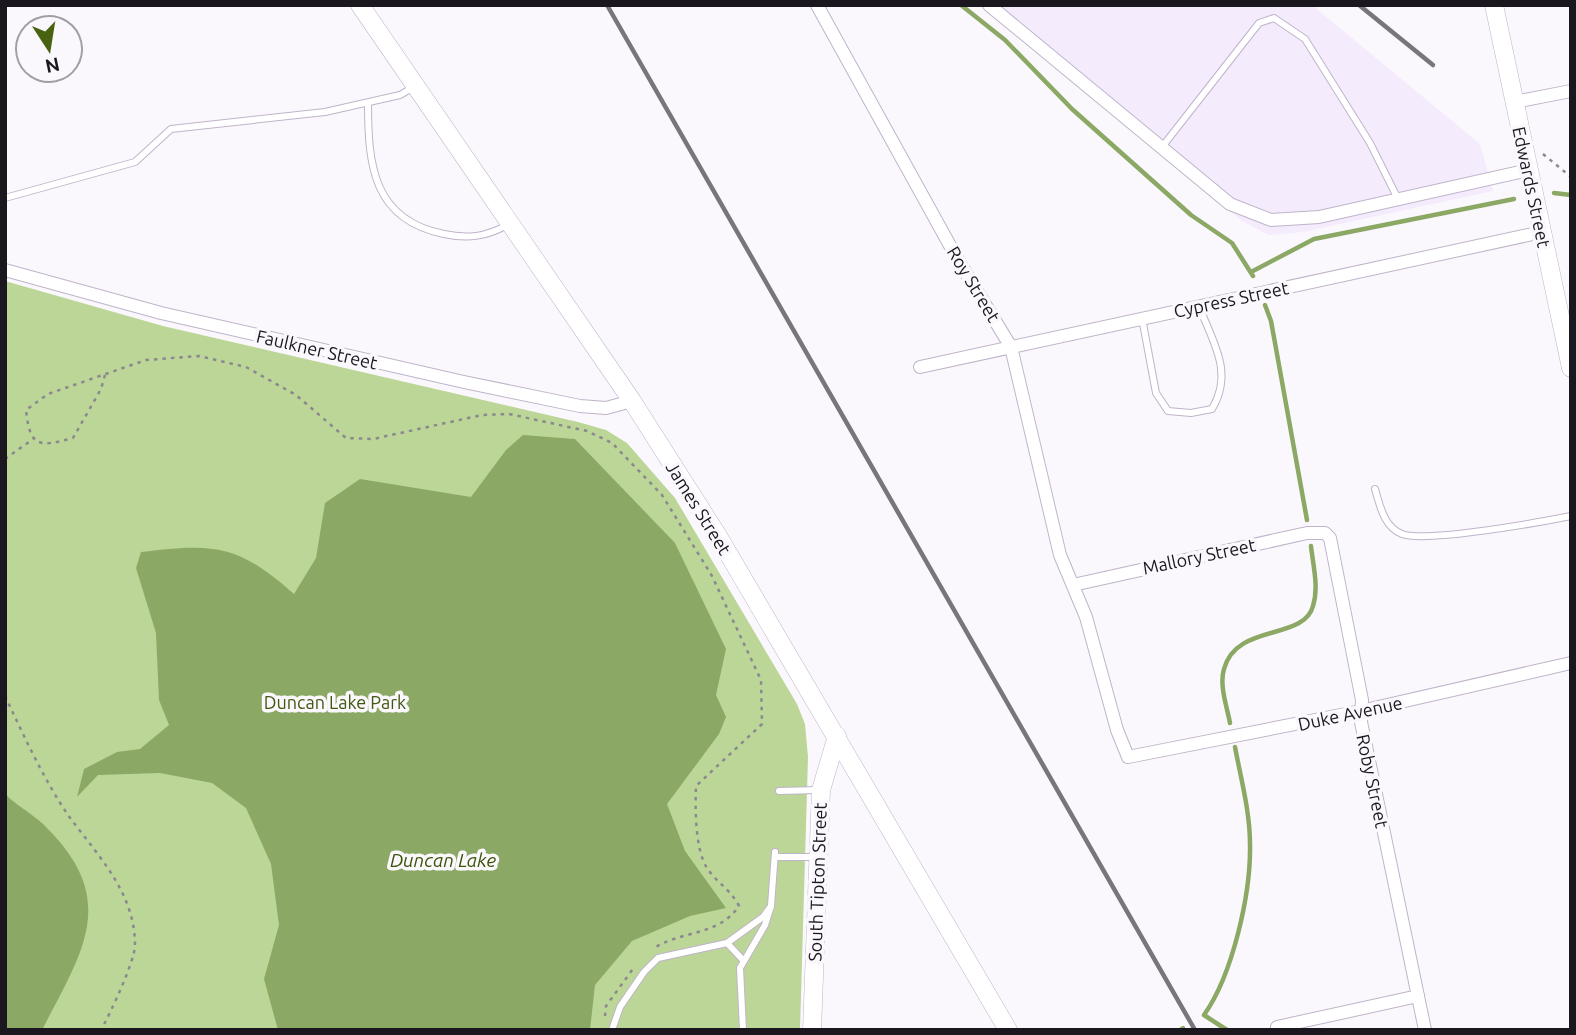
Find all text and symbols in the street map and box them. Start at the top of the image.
north arrow [14,14,84,84]
text: N [43,53,62,78]
street label: Edwards Street [1509,125,1555,249]
street label: Roy Street [944,243,1004,325]
street label: Cypress Street [1172,277,1290,321]
street label: Faulkner Street [255,325,379,373]
street label: James Street [662,458,736,558]
street label: Mallory Street [1141,534,1257,578]
park label: Duncan Lake Park [264,692,406,712]
street label: Duke Avenue [1296,692,1404,734]
street label: Roby Street [1353,732,1393,830]
street label: South Tipton Street [804,802,830,962]
water label: Duncan Lake [390,849,496,871]

